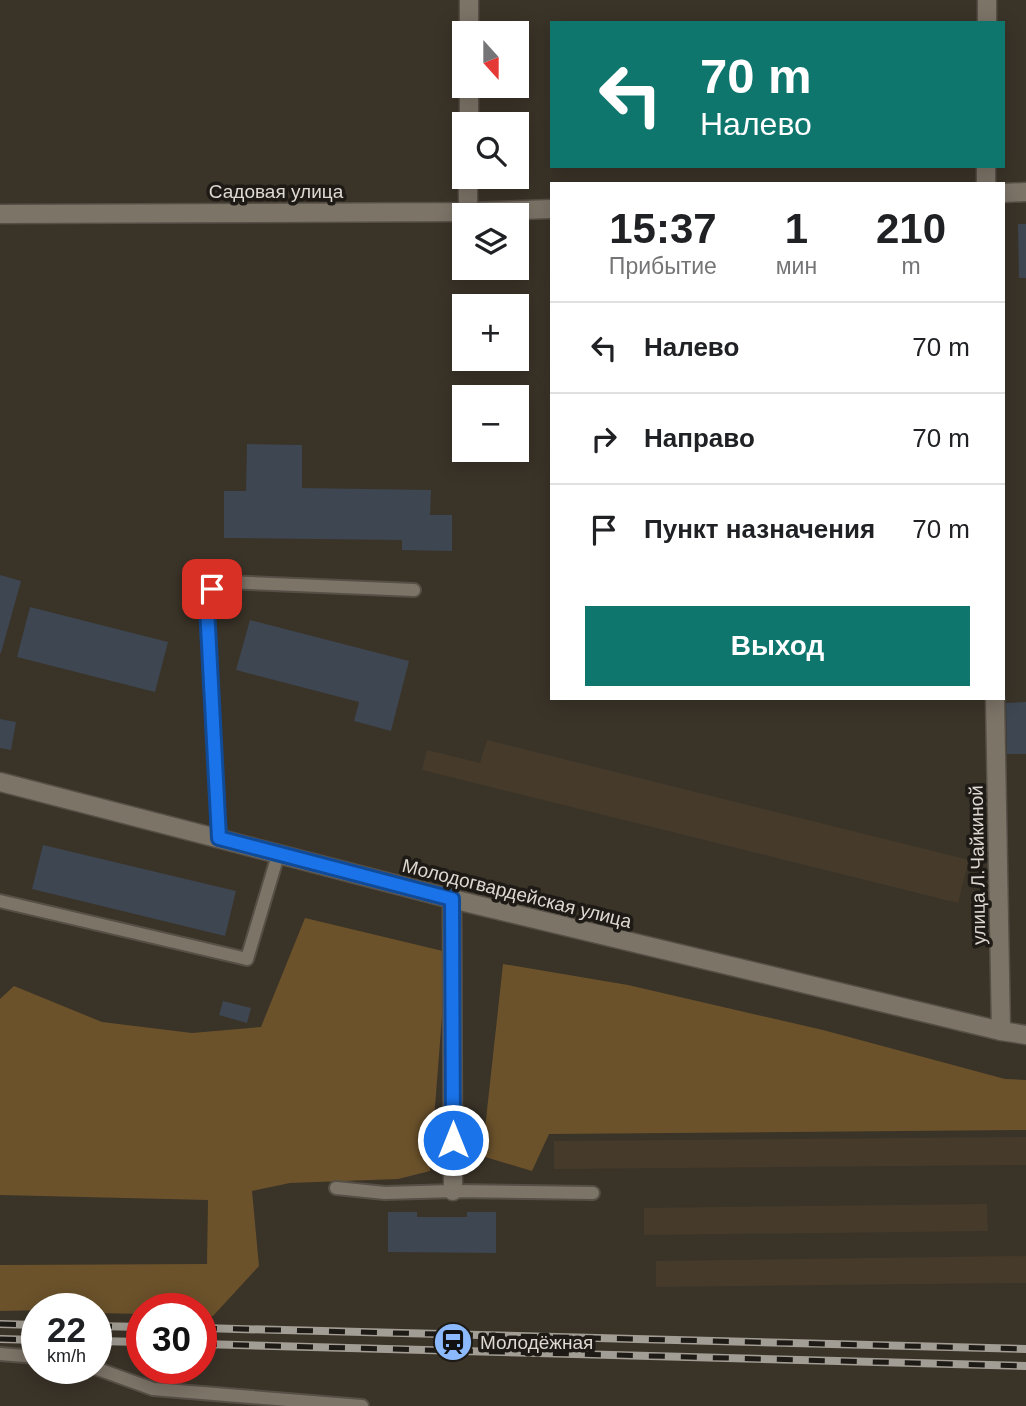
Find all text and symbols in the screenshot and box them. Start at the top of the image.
north arrow [452,21,528,98]
map controls [452,21,529,462]
icon: left [585,49,676,140]
text: 70 m [700,49,812,103]
text: Налево [700,106,812,142]
button: search [452,112,529,189]
street label: Садовая улица [209,181,344,202]
button: layers [452,203,529,280]
text: 15:37 [609,205,717,252]
text: 1 [785,205,808,252]
text: 210 [876,205,946,252]
text: Прибытие [609,253,717,279]
text: мин [776,253,817,279]
text: m [901,253,921,279]
button: + [452,294,529,371]
icon: left [585,329,623,367]
text: Налево [644,332,739,362]
text: 70 m [912,332,970,362]
button: − [452,385,529,462]
icon: right [585,420,623,458]
text: Направо [644,423,755,453]
text: 70 m [912,423,970,453]
icon: arrive [585,511,623,549]
text: Пункт назначения [644,514,875,544]
text: 70 m [912,514,970,544]
pin [182,559,242,619]
icon: arrive [193,570,231,608]
button: Выход [585,606,970,686]
street label: улица Л.Чайкиной [966,785,989,945]
street label: Молодогвардейская улица [400,855,634,932]
position arrow [416,1103,490,1177]
speed limit sign: 30 [126,1293,217,1384]
text: 22 [47,1310,86,1349]
station icon: Молодёжная [432,1321,474,1363]
place label: Молодёжная [480,1332,593,1353]
text: km/h [47,1346,86,1366]

